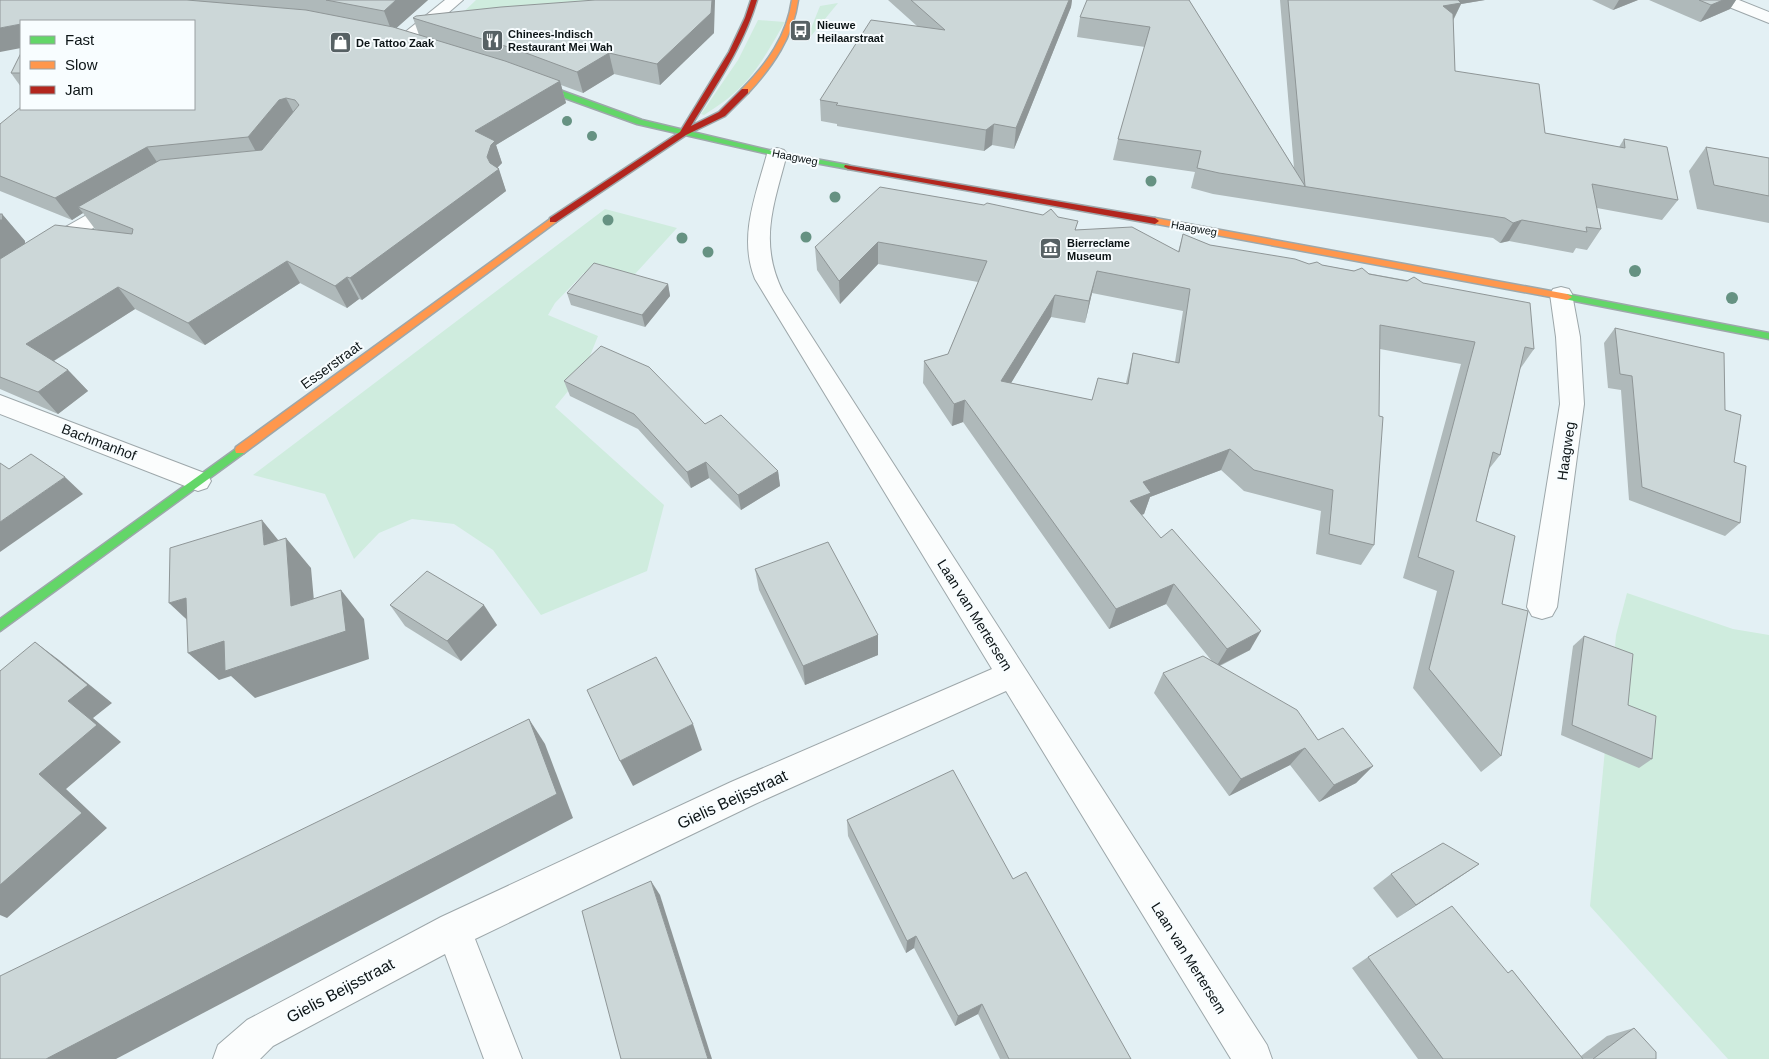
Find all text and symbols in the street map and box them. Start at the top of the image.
bus stop icon: Nieuwe Heilaarstraat [789,19,813,43]
place label: Nieuwe Heilaarstraat [817,19,884,44]
legend [20,20,195,110]
restaurant icon: Chinees-Indisch Restaurant Mei Wah [480,28,504,52]
place label: Chinees-Indisch Restaurant Mei Wah [508,28,613,53]
text: Fast [65,31,95,48]
shop icon: De Tattoo Zaak [328,31,352,55]
place label: De Tattoo Zaak [356,37,435,49]
text: Slow [65,56,98,73]
text: Jam [65,81,93,98]
street label: Haagweg [771,147,819,167]
street label: Haagweg [1170,218,1218,238]
museum icon: Bierreclame Museum [1039,237,1063,261]
place label: Bierreclame Museum [1067,237,1130,262]
street label: Esserstraat [298,338,364,392]
street label: Bachmanhof [59,420,139,464]
street label: Haagweg [1554,421,1578,481]
street label: Laan van Mertersem [934,556,1016,674]
street label: Gielis Beijsstraat [675,766,790,832]
street label: Laan van Mertersem [1148,899,1230,1017]
street label: Gielis Beijsstraat [284,955,397,1026]

